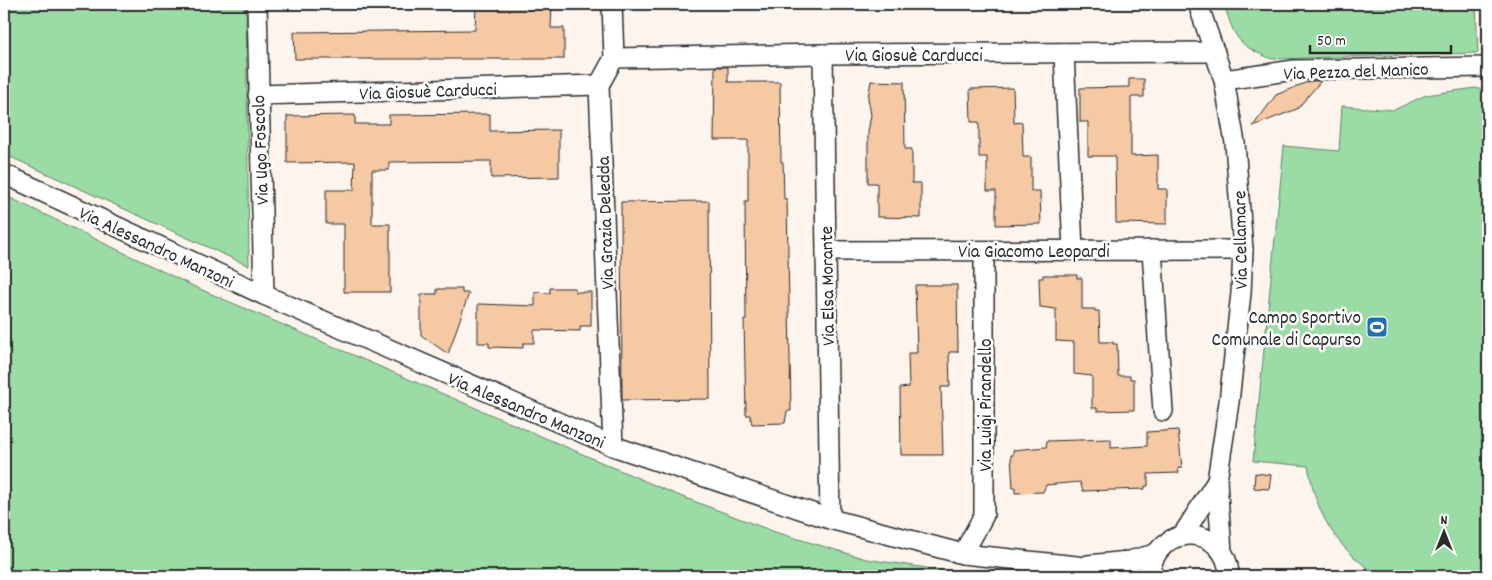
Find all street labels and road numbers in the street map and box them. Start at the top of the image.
street label: Via Giosuè Carducci [845,44,983,71]
street label: Via Pezza del Manico [1283,57,1429,90]
street label: Via Giosuè Carducci [359,78,498,109]
street label: Via Ugo Foscolo [247,94,278,205]
street label: Via Grazia Deledda [592,155,623,290]
street label: Via Cellamare [1228,190,1257,290]
street label: Via Alessandro Manzoni [74,201,238,297]
street label: Via Elsa Morante [815,226,844,346]
street label: Via Giacomo Leopardi [958,240,1110,267]
street label: Via Luigi Pirandello [974,338,1001,472]
street label: Via Alessandro Manzoni [443,367,609,458]

